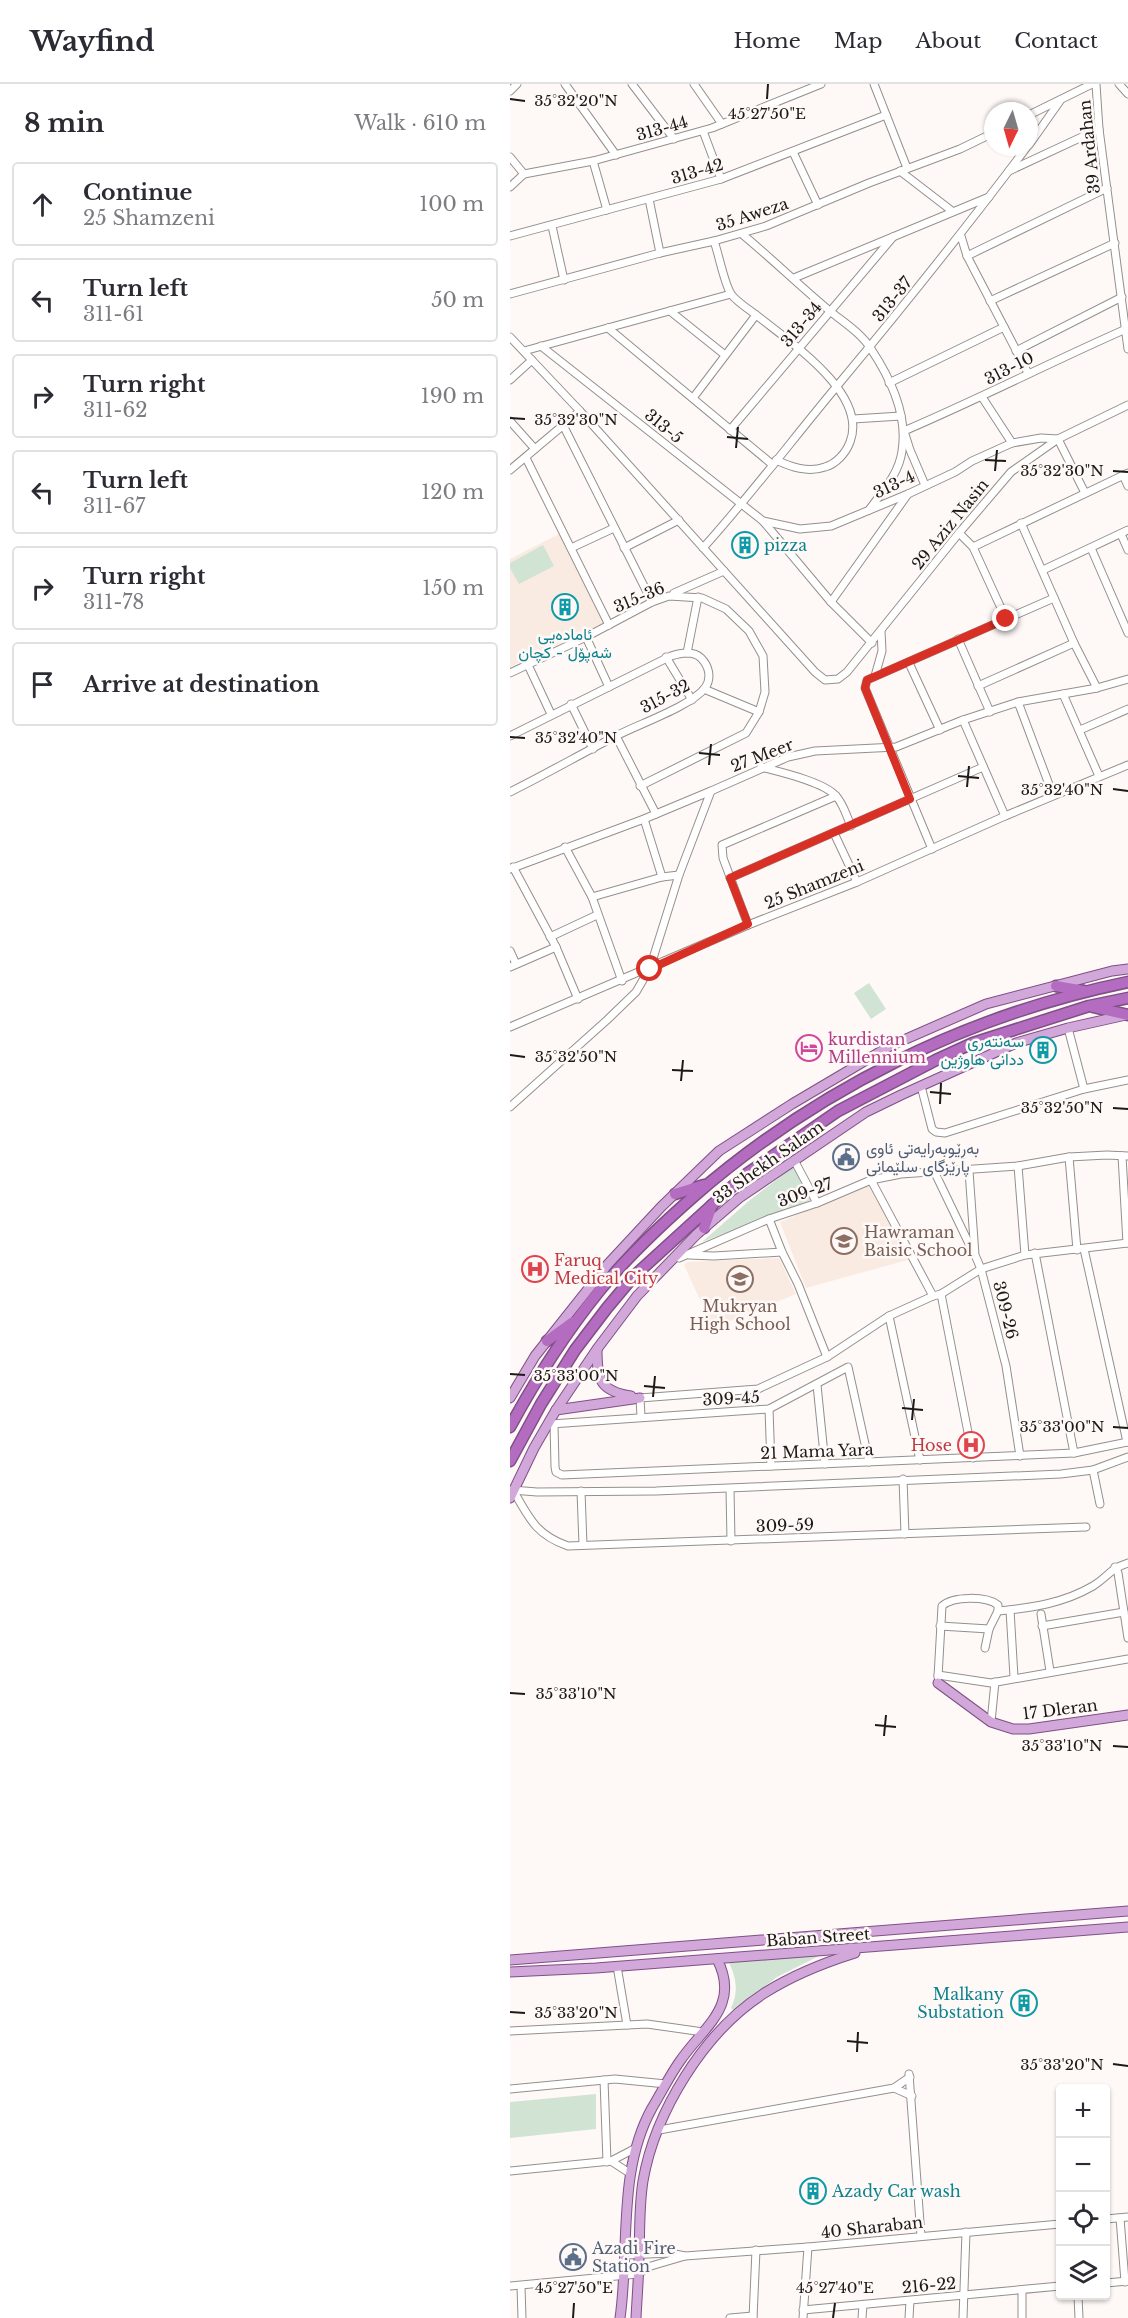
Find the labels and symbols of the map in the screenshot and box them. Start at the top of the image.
text: 35°32'20"N [534,91,618,110]
street label: 39 Ardahan [1074,99,1104,195]
north arrow [984,102,1038,156]
text: 45°27'50"E [728,104,806,123]
street label: 313-44 [634,111,690,145]
street label: 313-42 [669,154,725,188]
street label: 35 Aweza [713,193,791,235]
street label: 313-37 [868,272,917,326]
street label: 313-34 [776,297,826,351]
street label: 313-10 [981,347,1037,389]
street label: 313-5 [641,405,687,447]
text: 35°32'30"N [534,410,618,429]
text: 35°32'30"N [1020,461,1104,480]
street label: 313-4 [870,466,918,502]
street label: 29 Aziz Nasin [907,475,993,573]
building icon: pizza [730,530,760,560]
place label: pizza [764,535,807,555]
street label: 315-36 [610,577,668,617]
building icon: ئامادەیی شەپۆل - کچان [550,592,580,622]
route end [992,605,1018,631]
place label: ئامادەیی شەپۆل - کچان [518,624,612,664]
street label: 315-32 [637,675,693,717]
text: 35°32'40"N [535,728,617,747]
street label: 27 Meer [728,734,796,776]
text: 35°32'40"N [1021,780,1103,799]
street label: 25 Shamzeni [761,855,867,913]
route start [636,955,662,981]
place label: kurdistan Millennium [828,1029,926,1067]
place label: سەنتەری ددانی هاوژین [940,1031,1024,1070]
hotel icon: kurdistan Millennium [794,1033,824,1063]
building icon: سەنتەری ددانی هاوژین [1028,1035,1058,1065]
text: 35°32'50"N [535,1047,617,1066]
text: 35°32'50"N [1021,1098,1103,1117]
street label: 33 Shekh Salam [709,1116,827,1208]
place label: بەڕێوبەرایەتی ئاوی پارێزگای سلێمانی [866,1138,979,1178]
public building icon: بەڕێوبەرایەتی ئاوی پارێزگای سلێمانی [831,1142,861,1172]
street label: 309-27 [775,1173,836,1211]
place label: Hawraman Baisic School [864,1222,973,1260]
school or university icon: Hawraman Baisic School [829,1226,859,1256]
place label: Faruq Medical City [554,1250,659,1288]
hospital icon: Faruq Medical City [520,1254,550,1284]
school or university icon: Mukryan High School [725,1264,755,1294]
street label: 309-26 [989,1279,1023,1341]
place label: Mukryan High School [689,1296,791,1334]
text: 35°33'00"N [533,1366,619,1385]
street label: 309-45 [702,1387,760,1409]
text: 35°33'00"N [1019,1417,1105,1436]
hospital icon: Hose [956,1430,986,1460]
place label: Hose [911,1435,952,1455]
street label: 21 Mama Yara [760,1439,874,1463]
street label: 309-59 [755,1514,815,1536]
text: 35°33'10"N [535,1684,617,1703]
street label: 17 Dleran [1021,1694,1099,1724]
text: 35°33'10"N [1021,1736,1103,1755]
street label: Baban Street [765,1923,871,1951]
place label: Malkany Substation [917,1984,1005,2022]
building icon: Malkany Substation [1009,1988,1039,2018]
text: 35°33'20"N [534,2003,618,2022]
text: 35°33'20"N [1020,2055,1104,2074]
building icon: Azady Car wash [798,2176,828,2206]
place label: Azady Car wash [831,2181,961,2201]
street label: 40 Sharaban [820,2212,924,2242]
place label: Azadi Fire Station [591,2238,676,2276]
public building icon: Azadi Fire Station [558,2242,588,2272]
street label: 216-22 [901,2273,957,2297]
text: 45°27'50"E [535,2278,613,2297]
text: 45°27'40"E [796,2278,874,2297]

